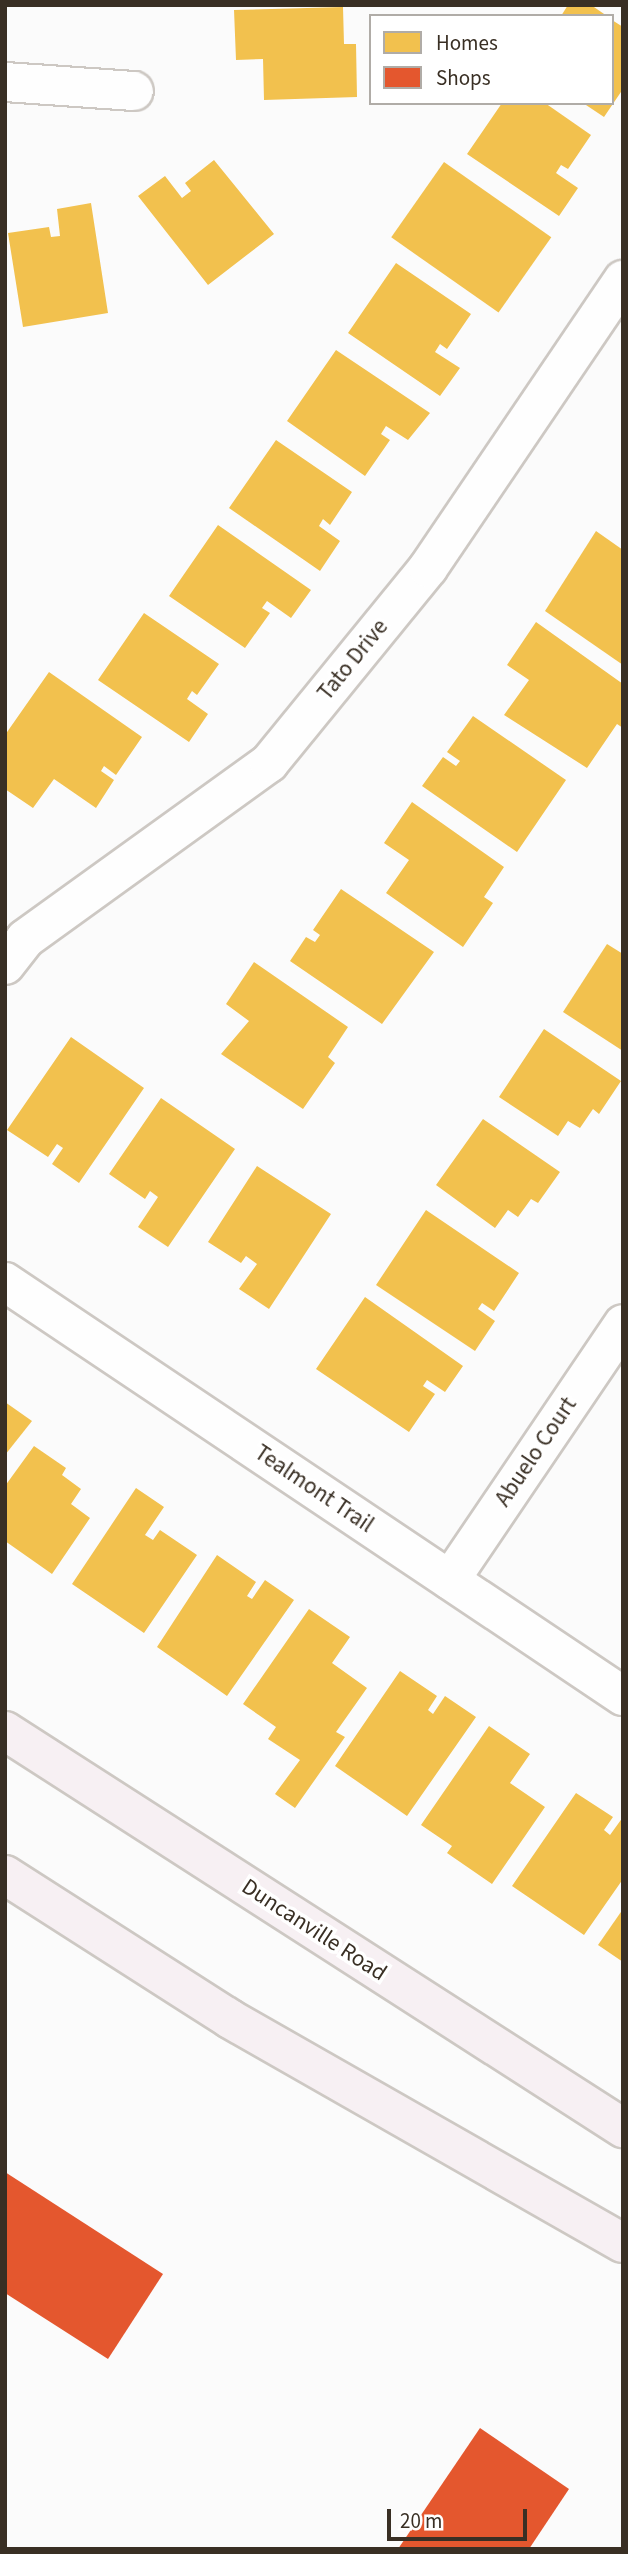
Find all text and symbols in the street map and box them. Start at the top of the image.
legend [369,14,614,105]
text: Homes [436,28,498,58]
text: Shops [436,63,490,93]
street label: Tato Drive [312,614,394,706]
street label: Abuelo Court [489,1392,583,1512]
street label: Tealmont Trail [249,1439,379,1539]
street label: Duncanville Road [236,1873,392,1987]
scale bar [390,2494,530,2538]
text: 20 m [400,2506,442,2536]

